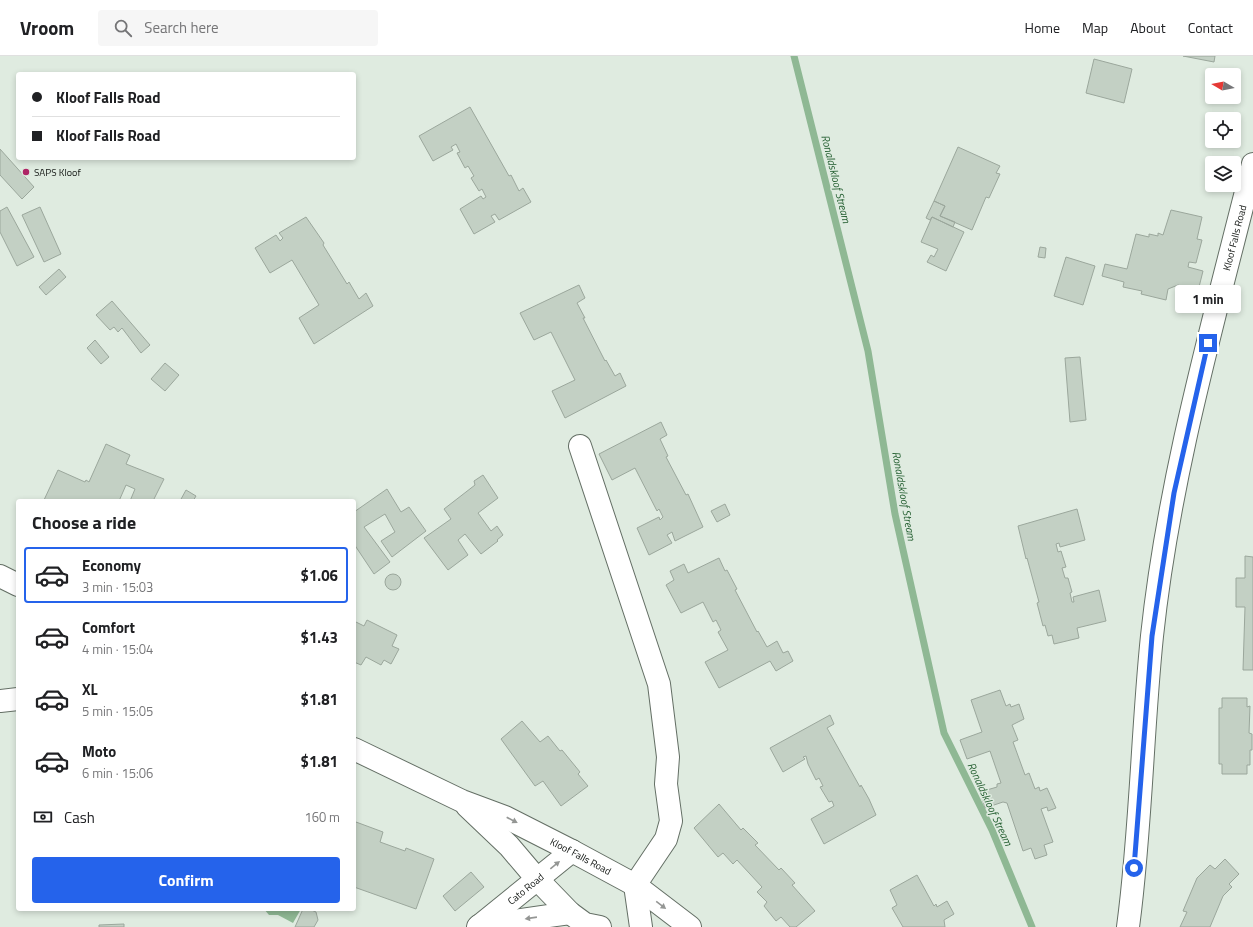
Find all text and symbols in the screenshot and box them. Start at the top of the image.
search box [98,10,378,46]
text: Vroom [20,13,74,42]
text: Search here [144,16,219,39]
icon: search [112,17,134,39]
text: Home [1025,17,1060,38]
text: Map [1082,17,1108,38]
text: About [1130,17,1166,38]
text: Contact [1188,17,1233,38]
north arrow [1205,68,1241,104]
map controls [1205,68,1241,192]
text: Kloof Falls Road [56,86,160,109]
button: locate [1205,112,1241,148]
text: Kloof Falls Road [56,124,160,147]
water label: Ronaldskloof Stream [817,133,855,225]
button: layers [1205,156,1241,192]
place label: SAPS Kloof [34,165,81,180]
marker: SAPS Kloof [21,167,31,177]
street label: Kloof Falls Road [1219,203,1250,272]
callout: 1 min [1175,285,1241,313]
text: 1 min [1192,289,1224,309]
route end [1199,334,1217,352]
water label: Ronaldskloof Stream [888,450,920,542]
text: Choose a ride [32,509,136,536]
text: Economy [82,554,141,577]
icon: car [34,557,70,593]
text: $1.06 [301,564,338,587]
text: 3 min · 15:03 [82,577,153,597]
text: Comfort [82,616,135,639]
icon: car [34,619,70,655]
text: $1.43 [301,626,338,649]
text: 4 min · 15:04 [82,639,153,659]
text: XL [82,678,98,701]
icon: car [34,681,70,717]
text: $1.81 [301,688,338,711]
text: 5 min · 15:05 [82,701,153,721]
text: Moto [82,740,116,763]
icon: car [34,743,70,779]
text: $1.81 [301,750,338,773]
water label: Ronaldskloof Stream [964,760,1017,849]
text: 6 min · 15:06 [82,763,153,783]
icon: cash [32,806,54,828]
text: Cash [64,806,95,829]
text: 160 m [304,807,340,827]
one-way arrow [506,817,517,823]
street label: Kloof Falls Road [548,834,614,878]
button: Confirm [32,857,340,903]
route start [1125,859,1143,877]
one-way arrow [549,860,560,869]
street label: Cato Road [504,869,547,908]
one-way arrow [655,901,666,909]
one-way arrow [525,915,537,921]

